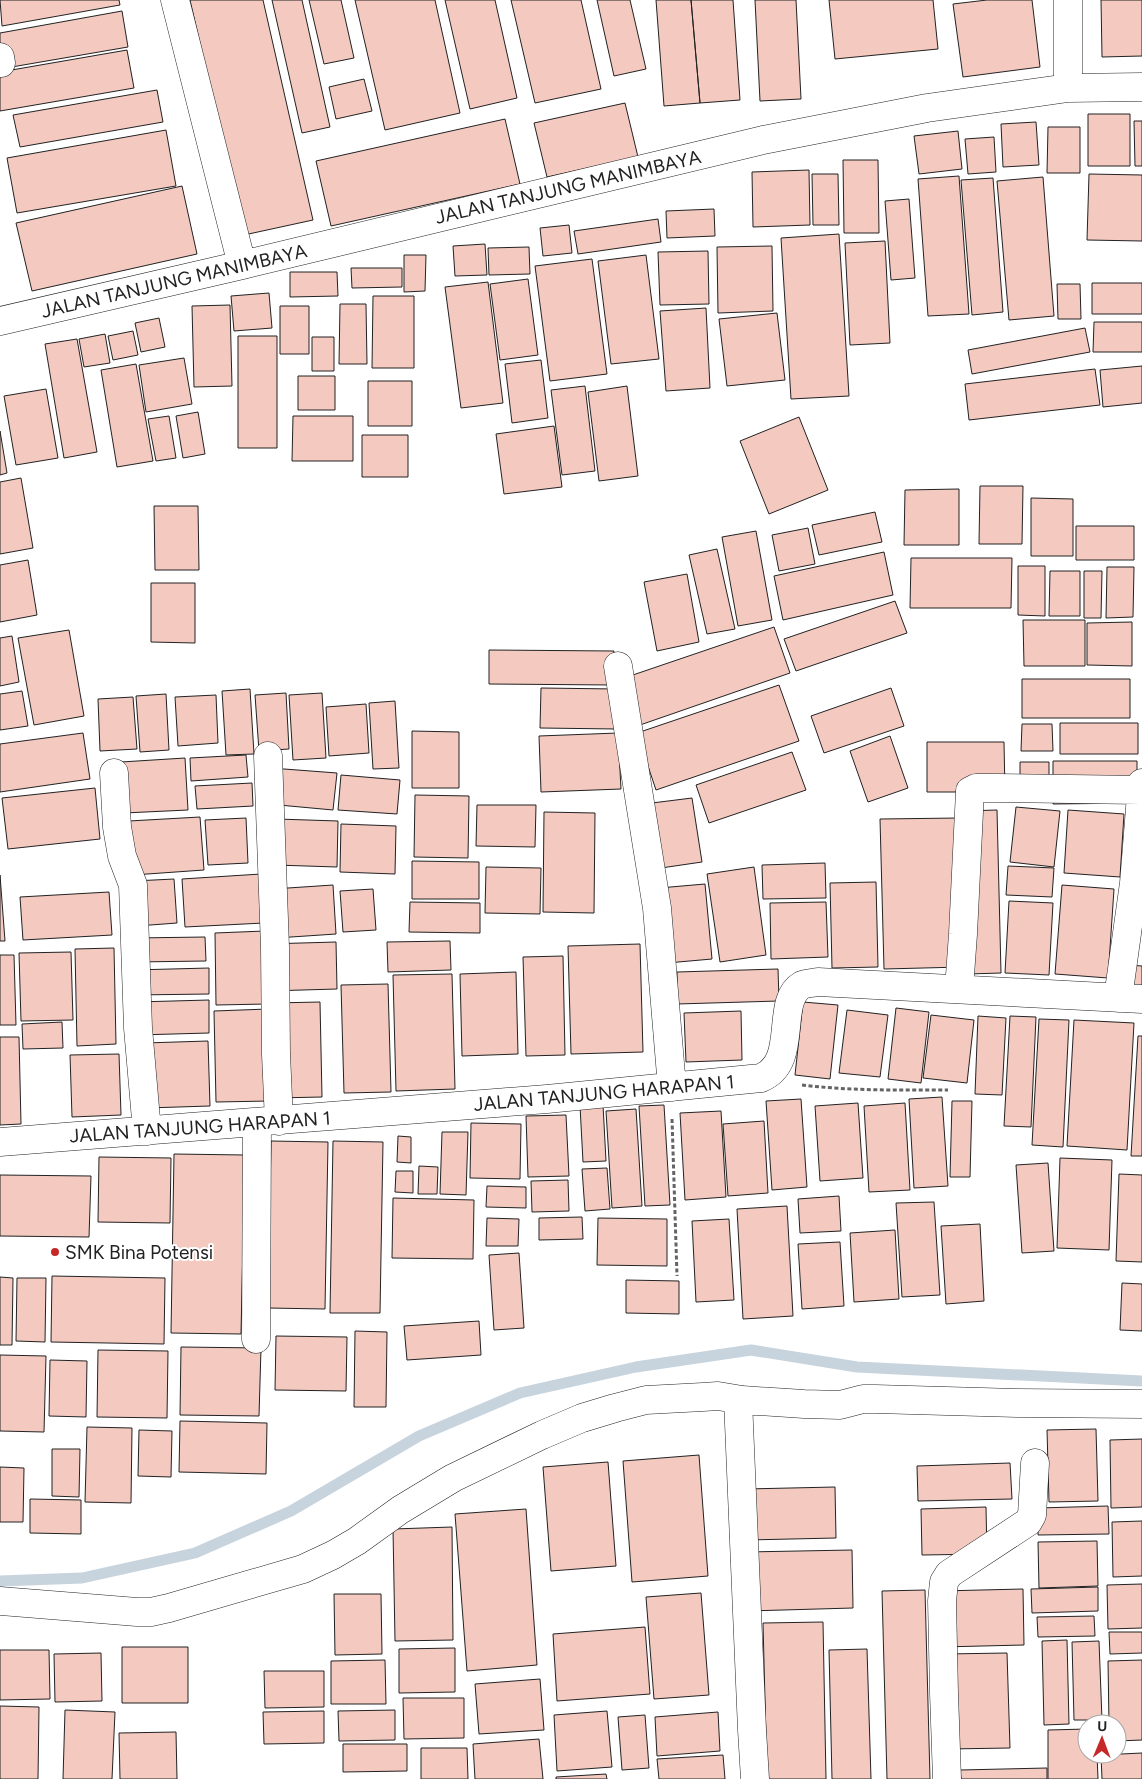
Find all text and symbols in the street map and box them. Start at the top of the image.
street label: JALAN TANJUNG MANIMBAYA [433,145,703,229]
street label: JALAN TANJUNG MANIMBAYA [39,239,309,323]
street label: JALAN TANJUNG HARAPAN 1 [473,1070,735,1116]
street label: JALAN TANJUNG HARAPAN 1 [69,1106,331,1148]
place label: SMK Bina Potensi [65,1241,213,1264]
marker: SMK Bina Potensi [49,1246,61,1258]
north arrow [1077,1714,1127,1764]
text: U [1097,1718,1107,1735]

